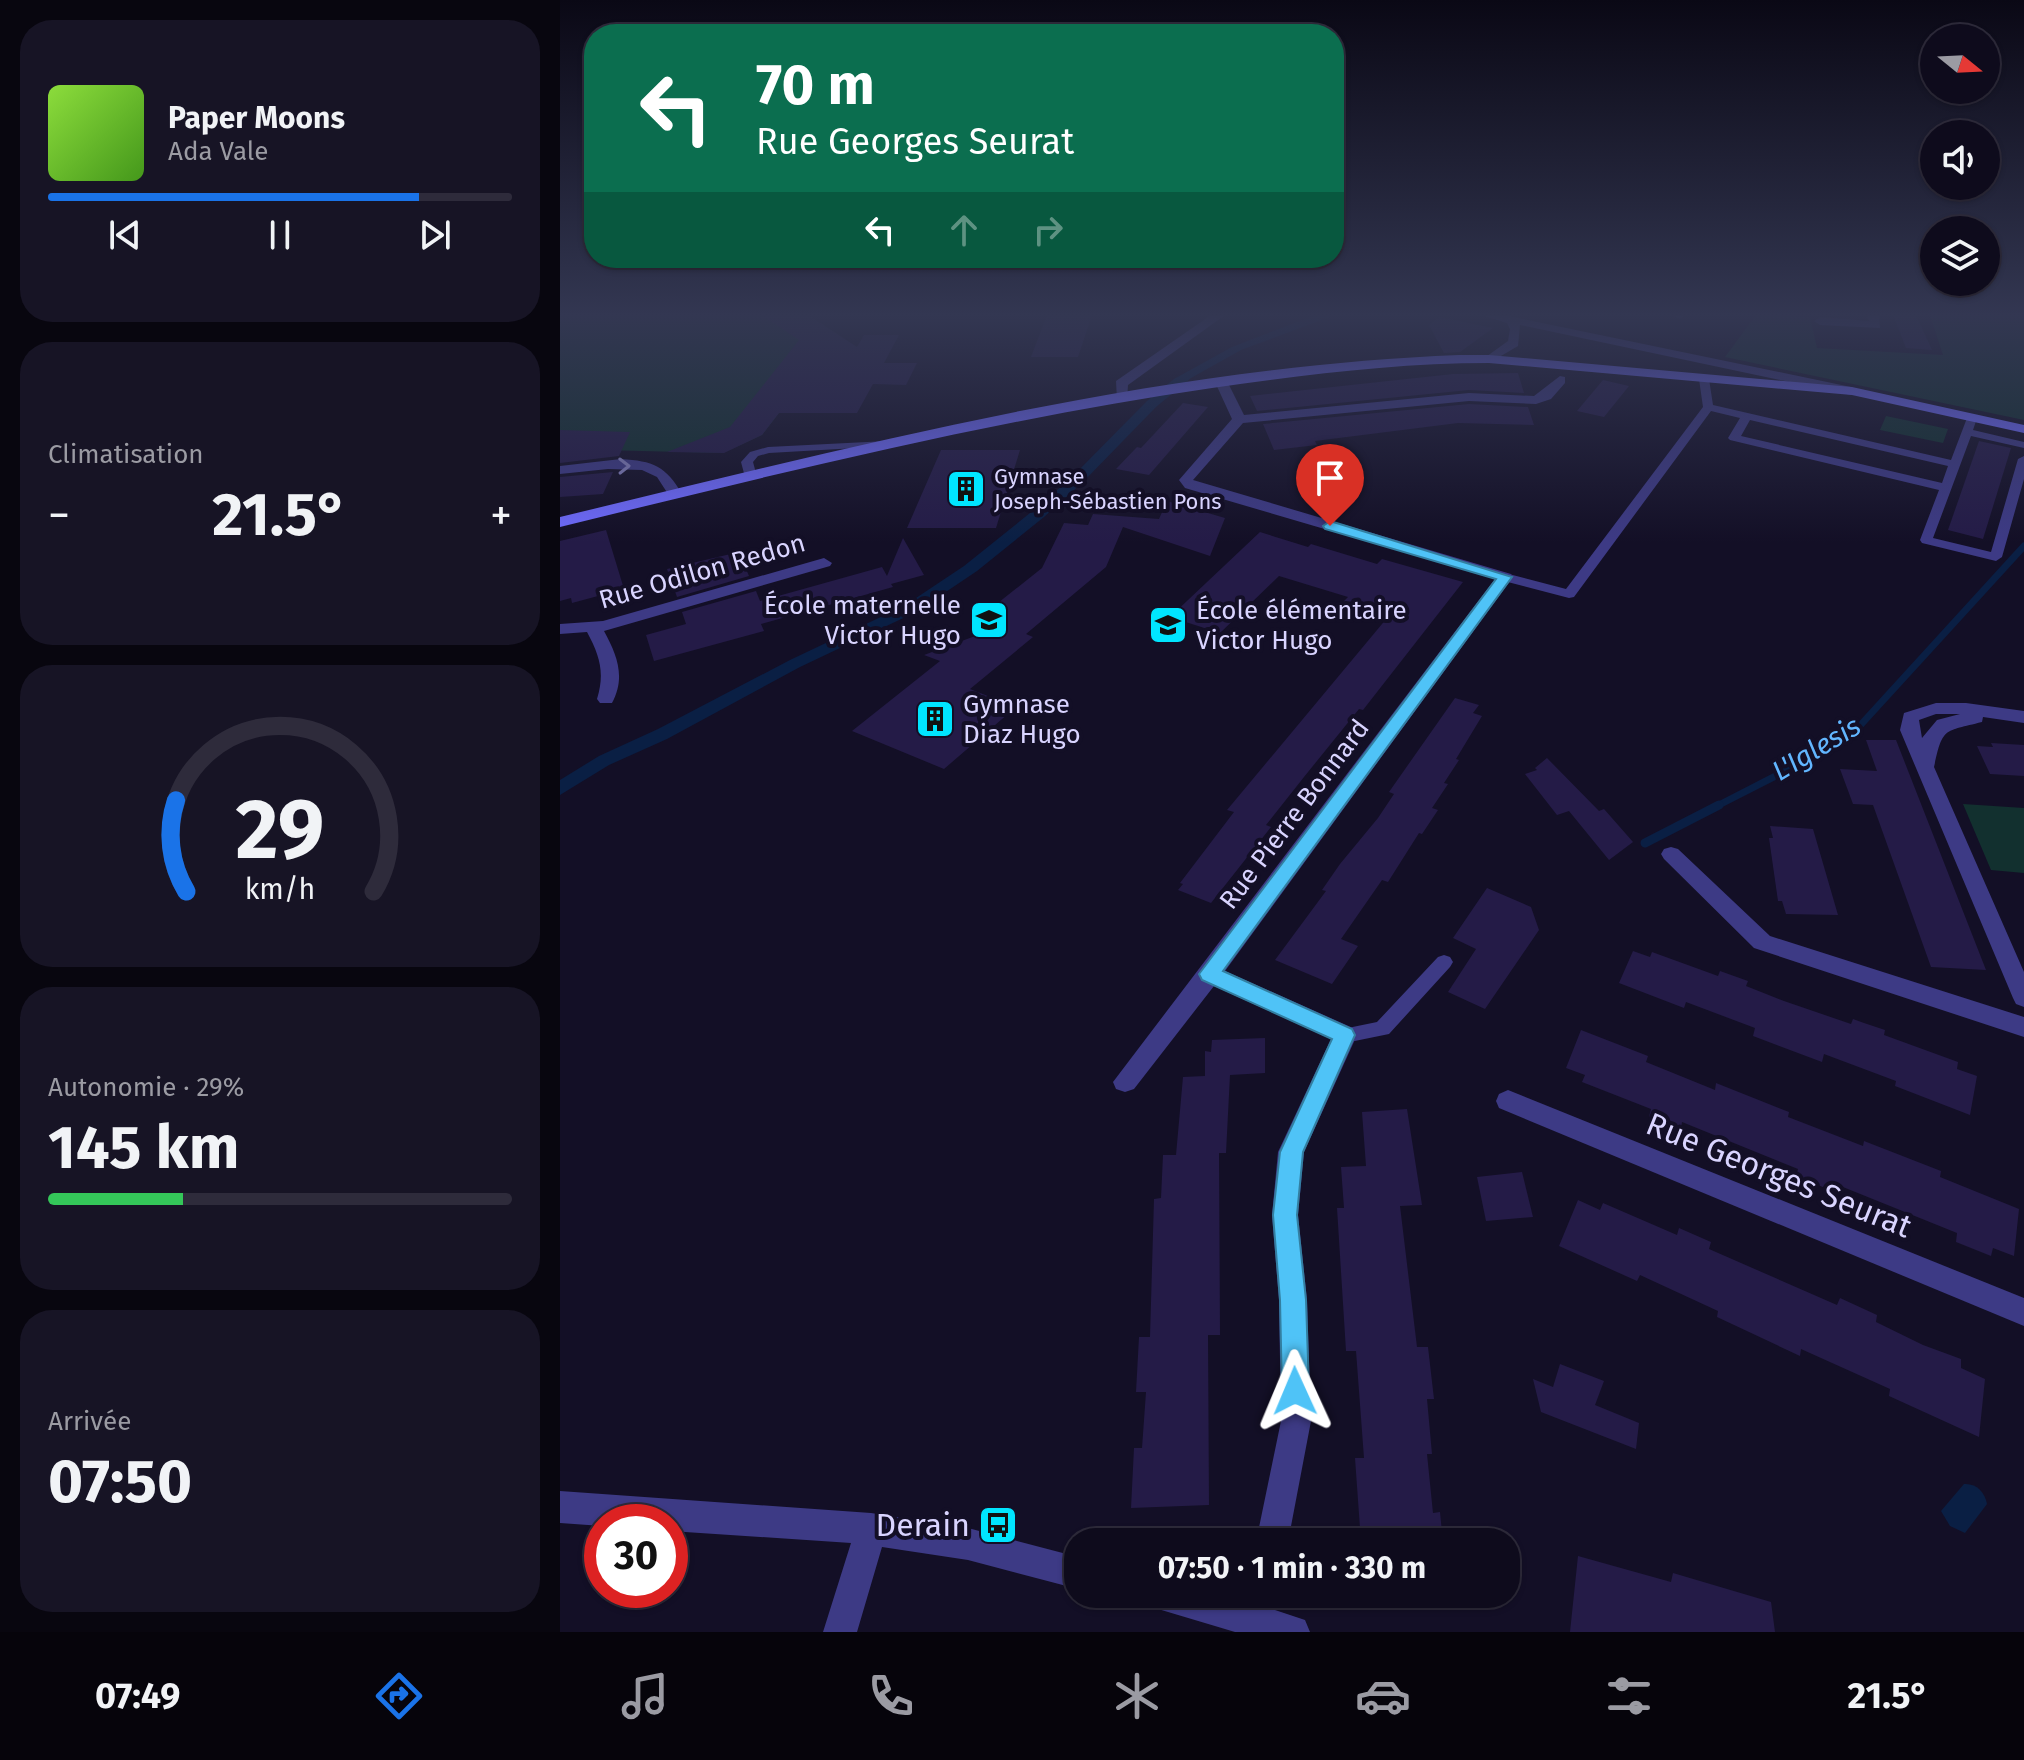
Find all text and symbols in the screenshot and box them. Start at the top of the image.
north arrow [1920,24,2000,104]
map controls [1920,24,2000,296]
text: 70 m [756,52,875,119]
icon: left [624,56,728,160]
text: Paper Moons [168,100,345,136]
text: Rue Georges Seurat [756,120,1074,164]
button: sound [1920,120,2000,200]
text: Ada Vale [168,136,268,167]
icon: left [858,208,902,252]
icon: ahead [942,208,986,252]
icon: right [1026,208,1070,252]
icon: previous [103,213,147,257]
icon: pause [258,213,302,257]
icon: next [413,213,457,257]
button: layers [1920,216,2000,296]
text: Climatisation [48,439,204,470]
pin [1296,444,1364,526]
icon: arrive [1308,456,1352,500]
one-way arrow [618,458,631,475]
place label: Gymnase Joseph-Sébastien Pons [994,463,1222,515]
building icon: Gymnase Joseph-Sébastien Pons [945,468,987,510]
text: 21.5° [212,479,348,551]
text: − [48,489,70,542]
text: + [490,489,512,542]
street label: Rue Odilon Redon [595,527,809,616]
place label: École maternelle Victor Hugo [764,590,961,651]
place label: École élémentaire Victor Hugo [1196,595,1407,656]
school or university icon: École maternelle Victor Hugo [968,599,1010,641]
school or university icon: École élémentaire Victor Hugo [1147,604,1189,646]
place label: Gymnase Diaz Hugo [963,689,1081,750]
building icon: Gymnase Diaz Hugo [914,698,956,740]
water label: L'Iglesis [1766,709,1867,788]
street label: Rue Pierre Bonnard [1213,713,1376,915]
text: 29 [236,780,324,880]
text: km/h [245,872,315,907]
text: Autonomie · 29% [48,1072,244,1103]
street label: Rue Georges Seurat [1641,1104,1918,1246]
text: 145 km [48,1112,239,1184]
position arrow [1253,1349,1337,1433]
text: Arrivée [48,1406,131,1437]
text: 07:50 [48,1446,192,1518]
speed limit sign: 30 [584,1504,688,1608]
bus stop icon: Derain [977,1504,1019,1546]
place label: Derain [876,1506,970,1544]
text: 07:50 · 1 min · 330 m [1158,1550,1426,1586]
icon: directions [371,1668,427,1724]
icon: music [617,1668,673,1724]
icon: phone [863,1668,919,1724]
icon: climate [1109,1668,1165,1724]
icon: car [1355,1668,1411,1724]
icon: filters [1601,1668,1657,1724]
text: 07:49 [95,1674,181,1718]
text: 21.5° [1848,1674,1929,1718]

